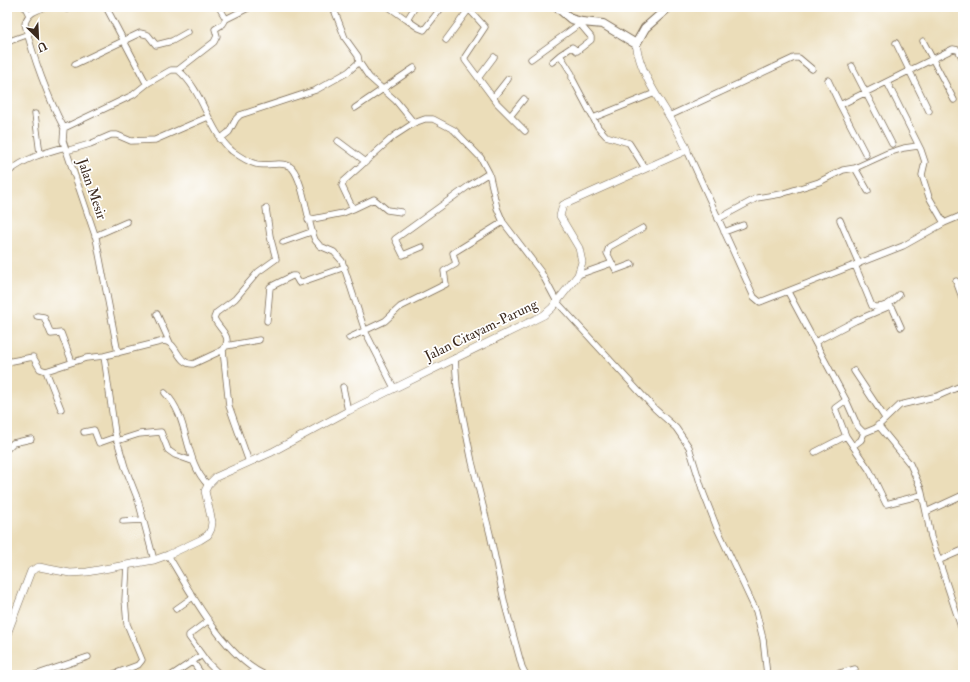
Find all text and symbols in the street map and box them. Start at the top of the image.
north arrow [18,18,58,58]
text: U [34,39,49,55]
street label: Jalan Mesir [73,155,111,223]
street label: Jalan Citayam-Parung [421,295,542,366]

